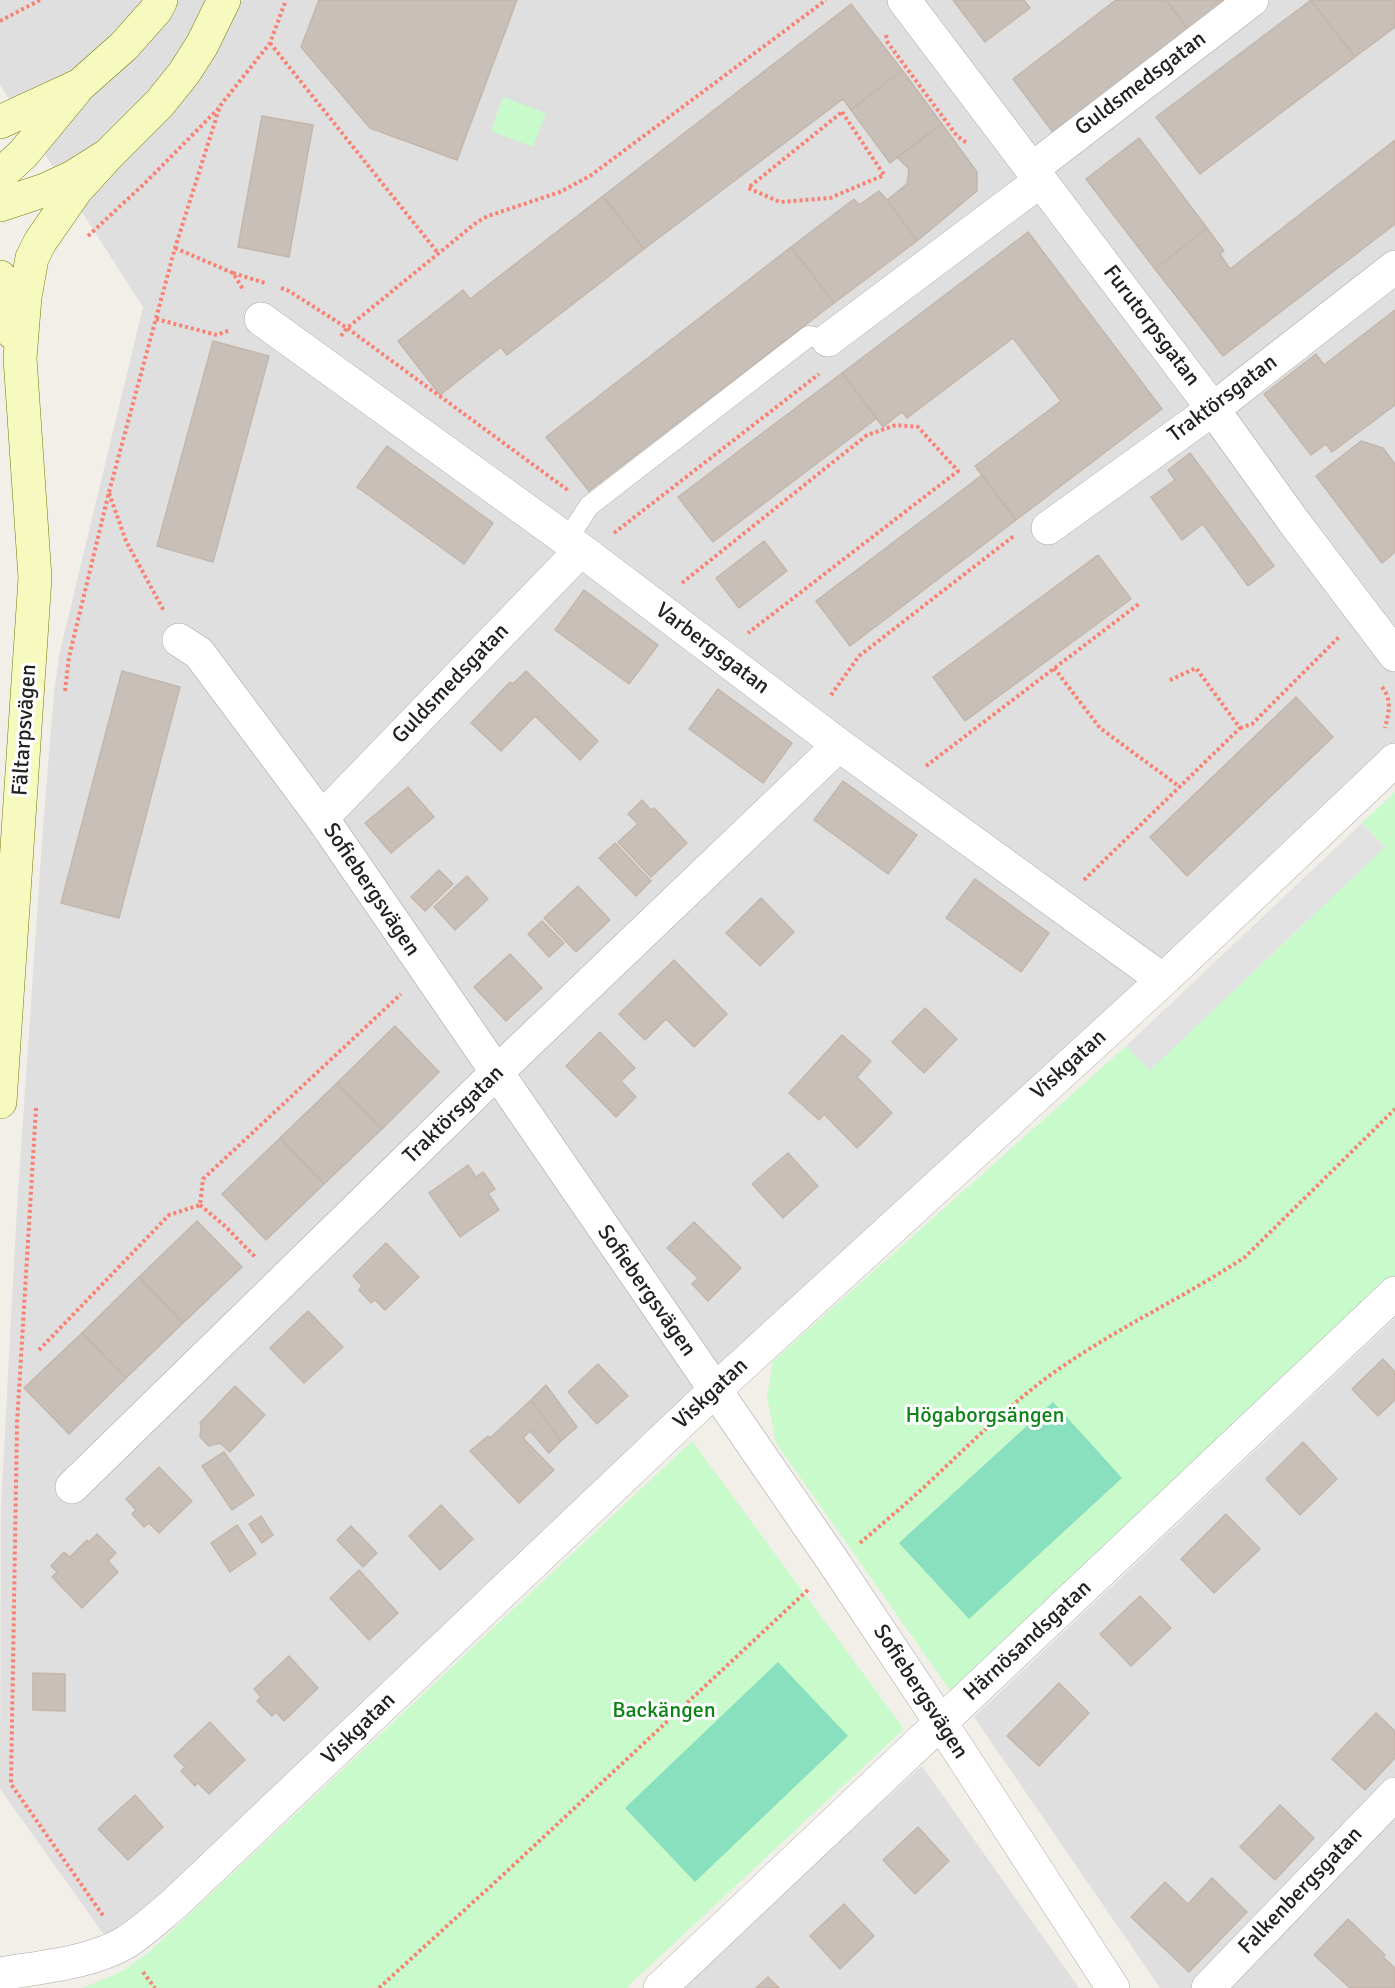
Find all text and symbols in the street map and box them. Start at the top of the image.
street label: Guldsmedsgatan [1070,26,1212,142]
street label: Furutorpsgatan [1097,260,1205,392]
street label: Traktörsgatan [1163,349,1283,449]
street label: Varbergsgatan [650,597,774,701]
street label: Guldsmedsgatan [387,618,515,750]
street label: Fältarpsvägen [7,663,43,797]
street label: Sofiebergsvägen [317,818,425,962]
street label: Viskgatan [1026,1024,1112,1106]
street label: Traktörsgatan [398,1060,510,1170]
street label: Sofiebergsvägen [591,1220,701,1362]
street label: Viskgatan [668,1353,754,1435]
park label: Högaborgsängen [905,1403,1065,1429]
street label: Härnösandsgatan [959,1575,1097,1707]
street label: Sofiebergsvägen [867,1620,973,1764]
street label: Viskgatan [317,1687,401,1771]
park label: Backängen [612,1698,716,1724]
street label: Falkenbergsgatan [1233,1822,1369,1960]

